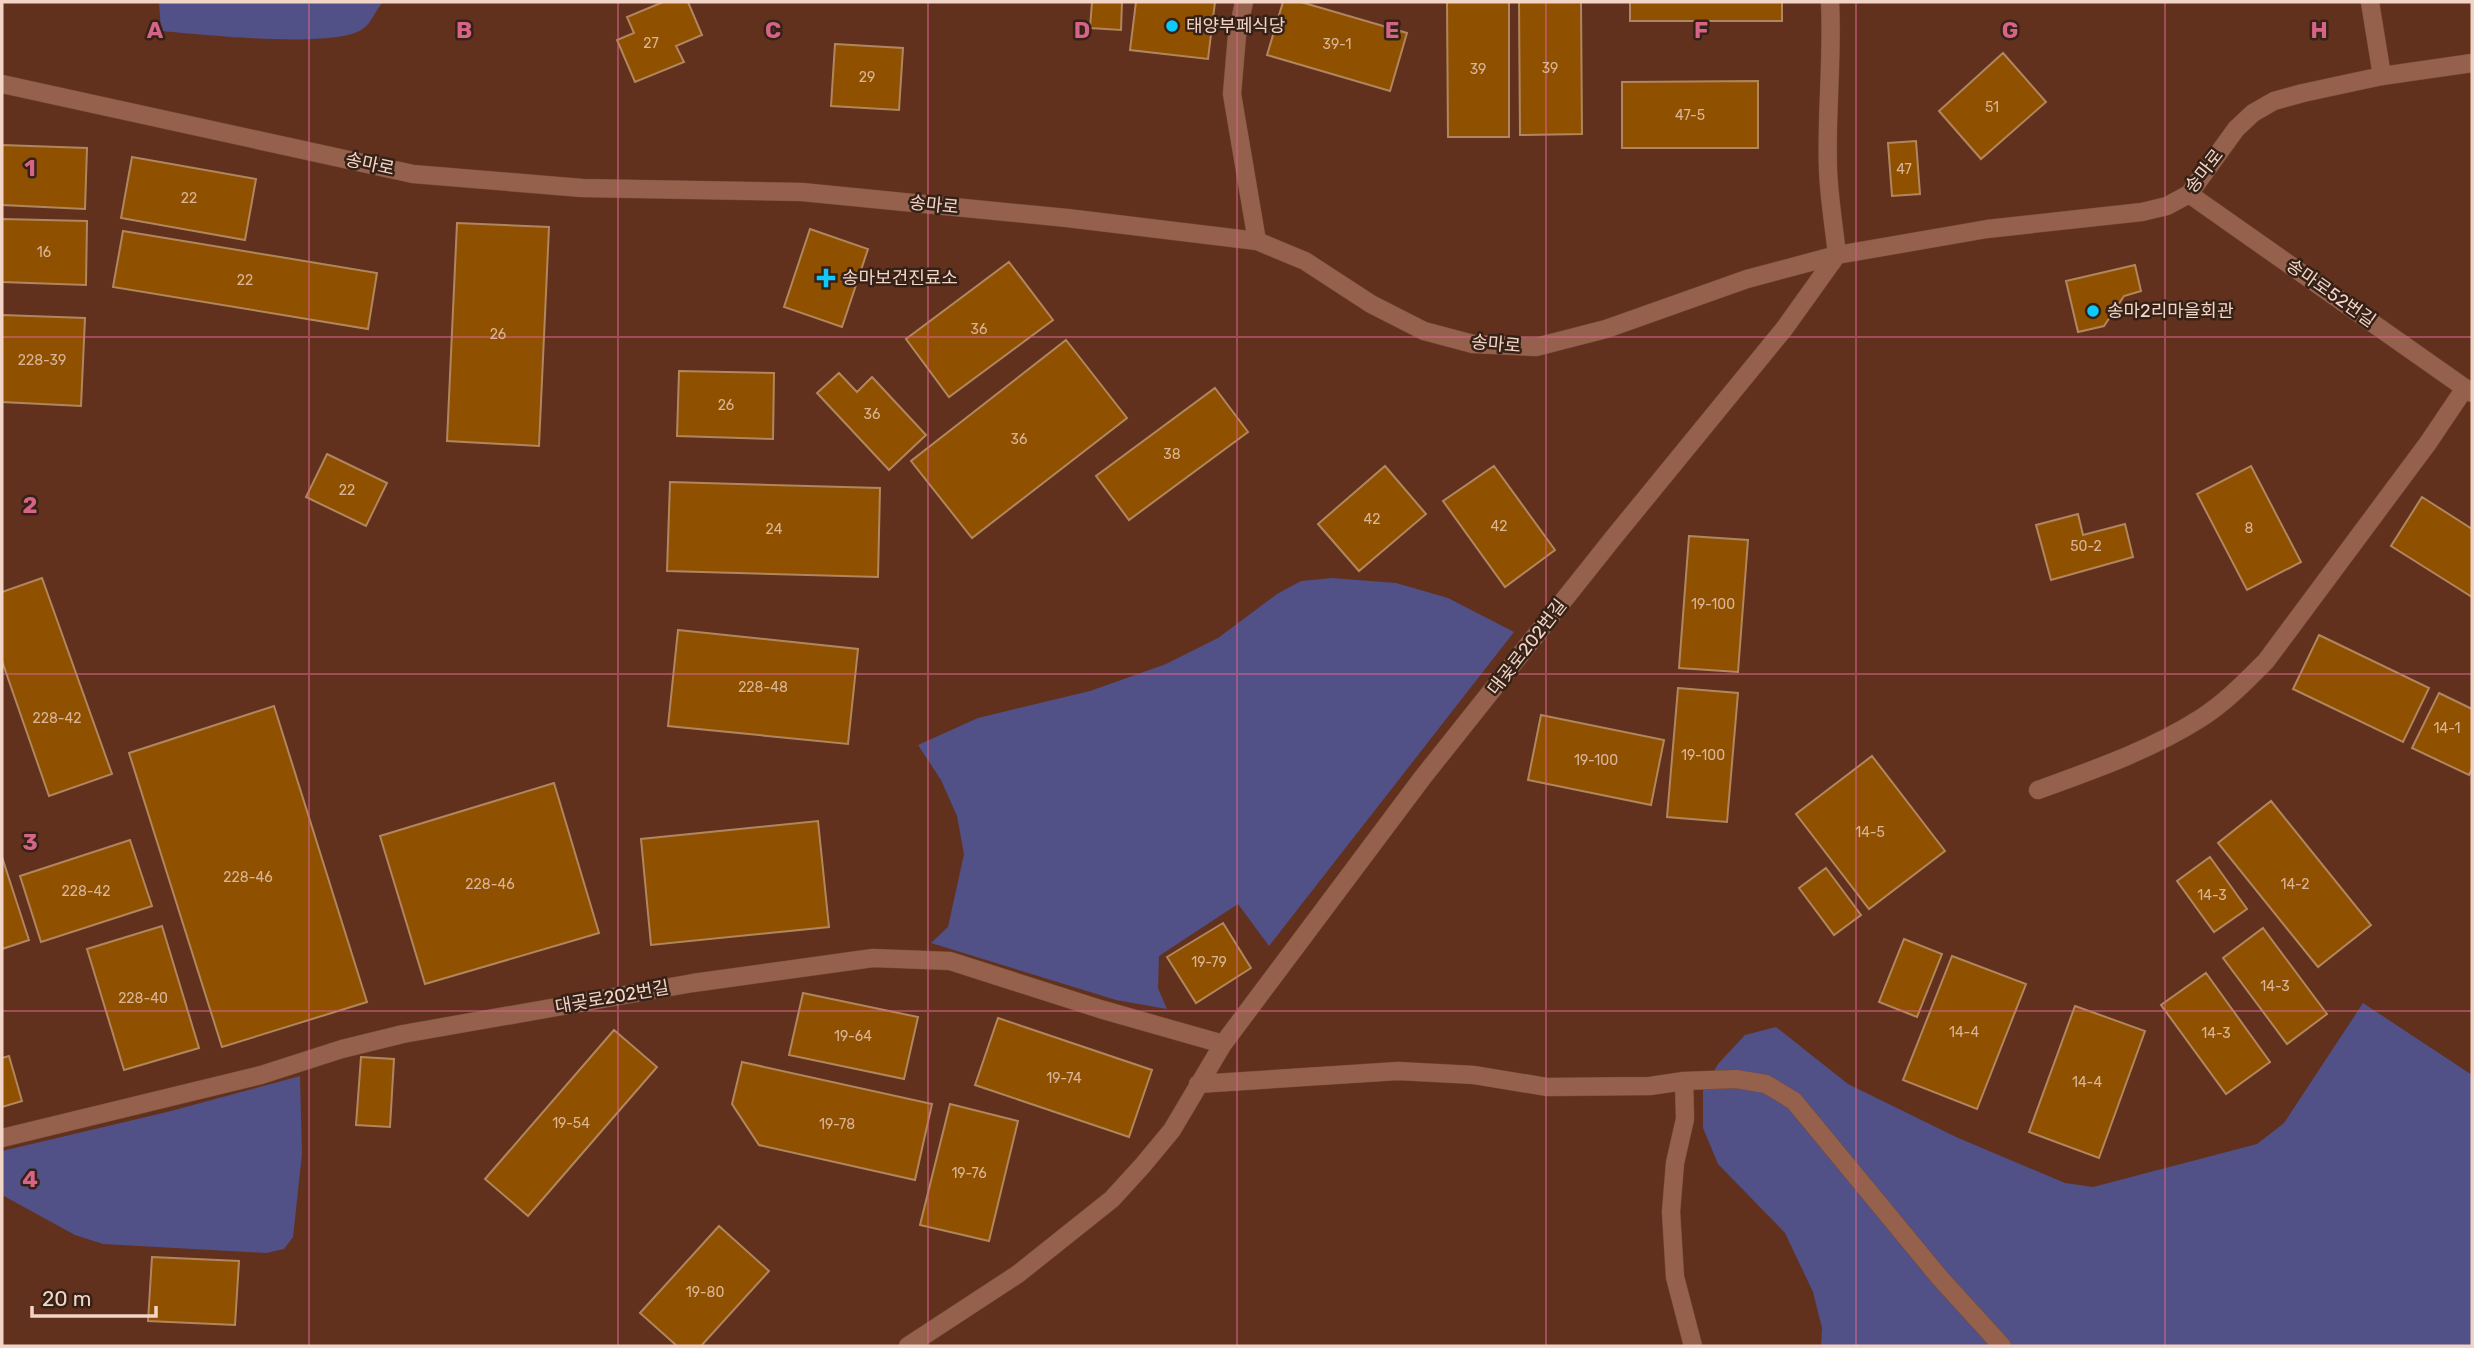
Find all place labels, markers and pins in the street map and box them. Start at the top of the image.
place label: 태양부페식당 [1186,15,1285,37]
marker: 태양부페식당 [1164,18,1180,34]
place label: 송마보건진료소 [842,267,958,289]
marker: 송마보건진료소 [816,268,836,288]
place label: 송마2리마을회관 [2107,300,2234,322]
marker: 송마2리마을회관 [2085,303,2101,319]

